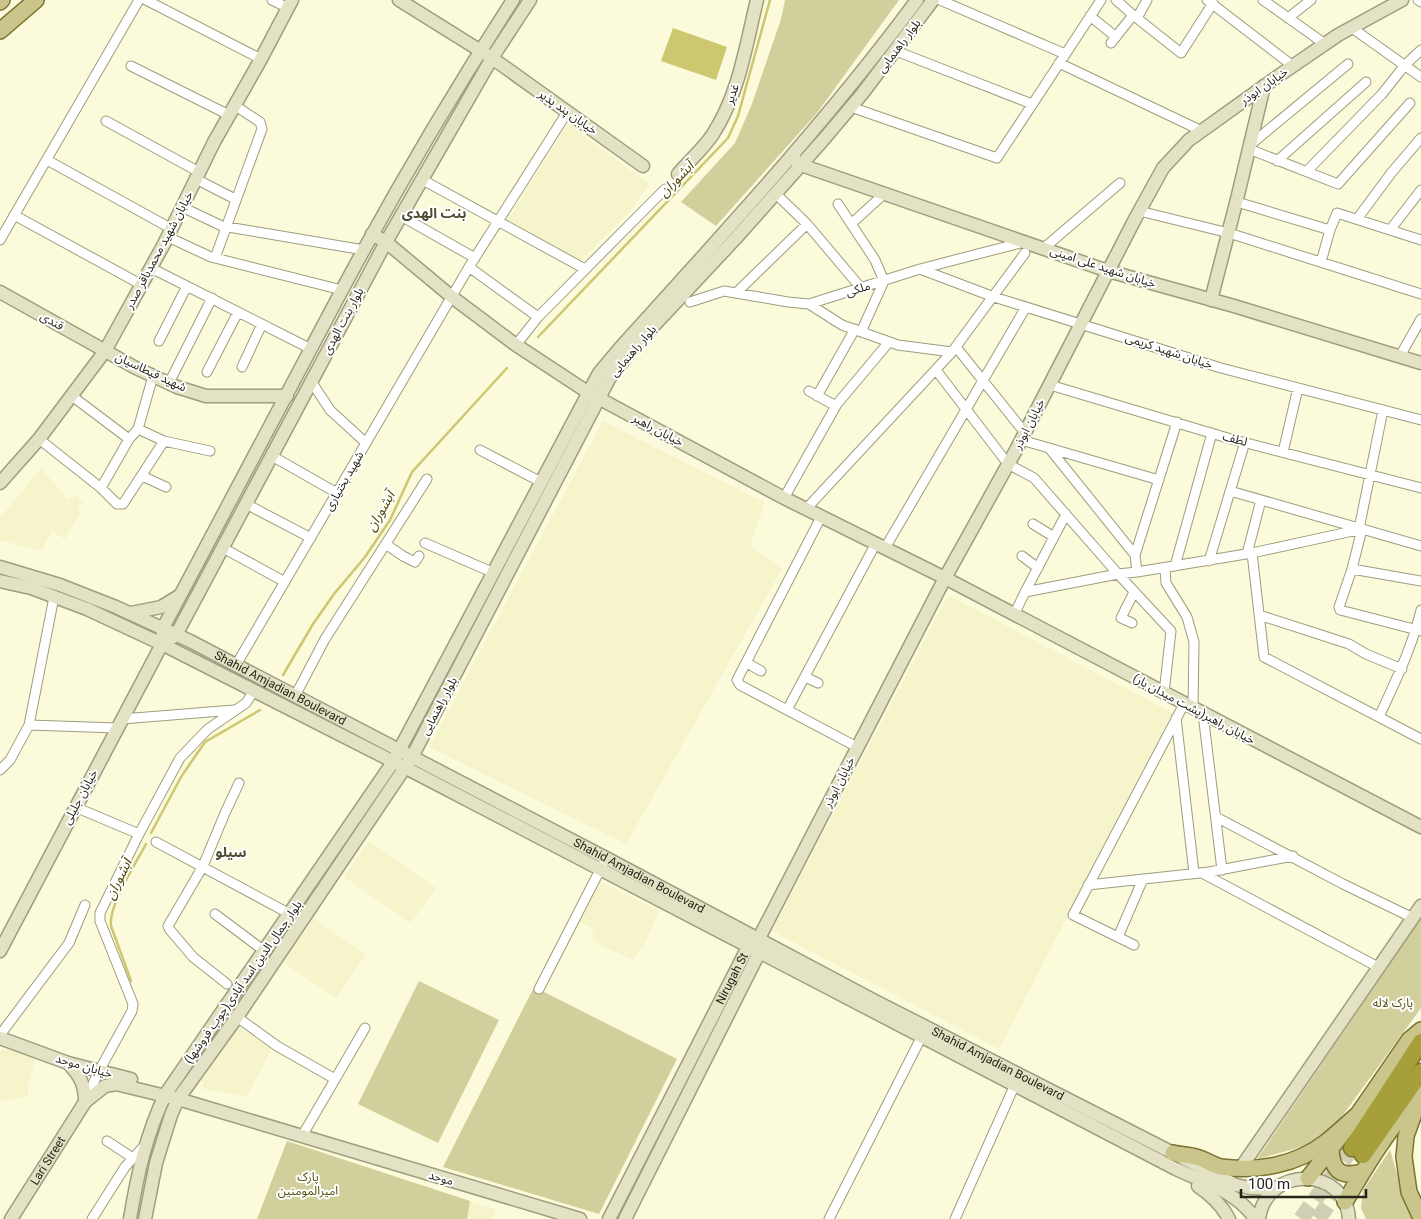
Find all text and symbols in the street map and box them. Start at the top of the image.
street label: بلوار راهنمایی [874,16,924,76]
street label: خیابان ابوذر [1237,65,1291,108]
street label: غدیر [722,82,742,107]
street label: خیابان پند پذیر [535,86,600,138]
water label: آبشوران [655,156,700,201]
street label: خیابان شهید محمدباقر صدر [122,189,196,312]
district label: بنت الهدی [402,205,466,221]
street label: خیابان شهید علی امینی [1048,243,1158,291]
street label: ملکی [844,279,872,299]
street label: بلوار بنت الهدی [320,285,367,357]
street label: قندی [38,309,66,333]
street label: بلوار راهنمایی [607,322,659,380]
street label: خیابان شهید کریمی [1124,330,1214,372]
street label: شهید قیطاسیان [113,349,189,395]
street label: خیابان ابوذر [1010,396,1048,453]
street label: خیابان راهبر [629,410,686,449]
street label: لطف [1221,429,1249,449]
street label: شهید بختیاری [321,449,367,513]
water label: آبشوران [362,486,400,534]
street label: Shahid Amjadian Boulevard [212,648,348,728]
street label: خیابان راهبر(پشت میدان بار) [1130,671,1257,748]
street label: بلوار راهنمایی [418,675,460,737]
street label: خیابان ابوذر [820,754,858,811]
street label: خیابان جلیلی [60,767,100,827]
street label: Shahid Amjadian Boulevard [571,835,707,916]
district label: سیلو [215,844,247,860]
water label: آبشوران [101,853,137,902]
street label: بلوار جمال الدین اسد آبادی(چوب فروشها) [181,898,306,1067]
street label: Nirugah St [713,950,751,1007]
park label: پارک لاله [1373,996,1413,1011]
street label: Shahid Amjadian Boulevard [929,1024,1066,1103]
street label: خیابان موحد [54,1051,114,1081]
street label: Lari Street [27,1134,68,1188]
scale bar [1241,1166,1366,1198]
street label: موحد [427,1168,455,1188]
park label: پارک امیرالمومنین [278,1170,338,1198]
text: 100 m [1248,1175,1290,1193]

